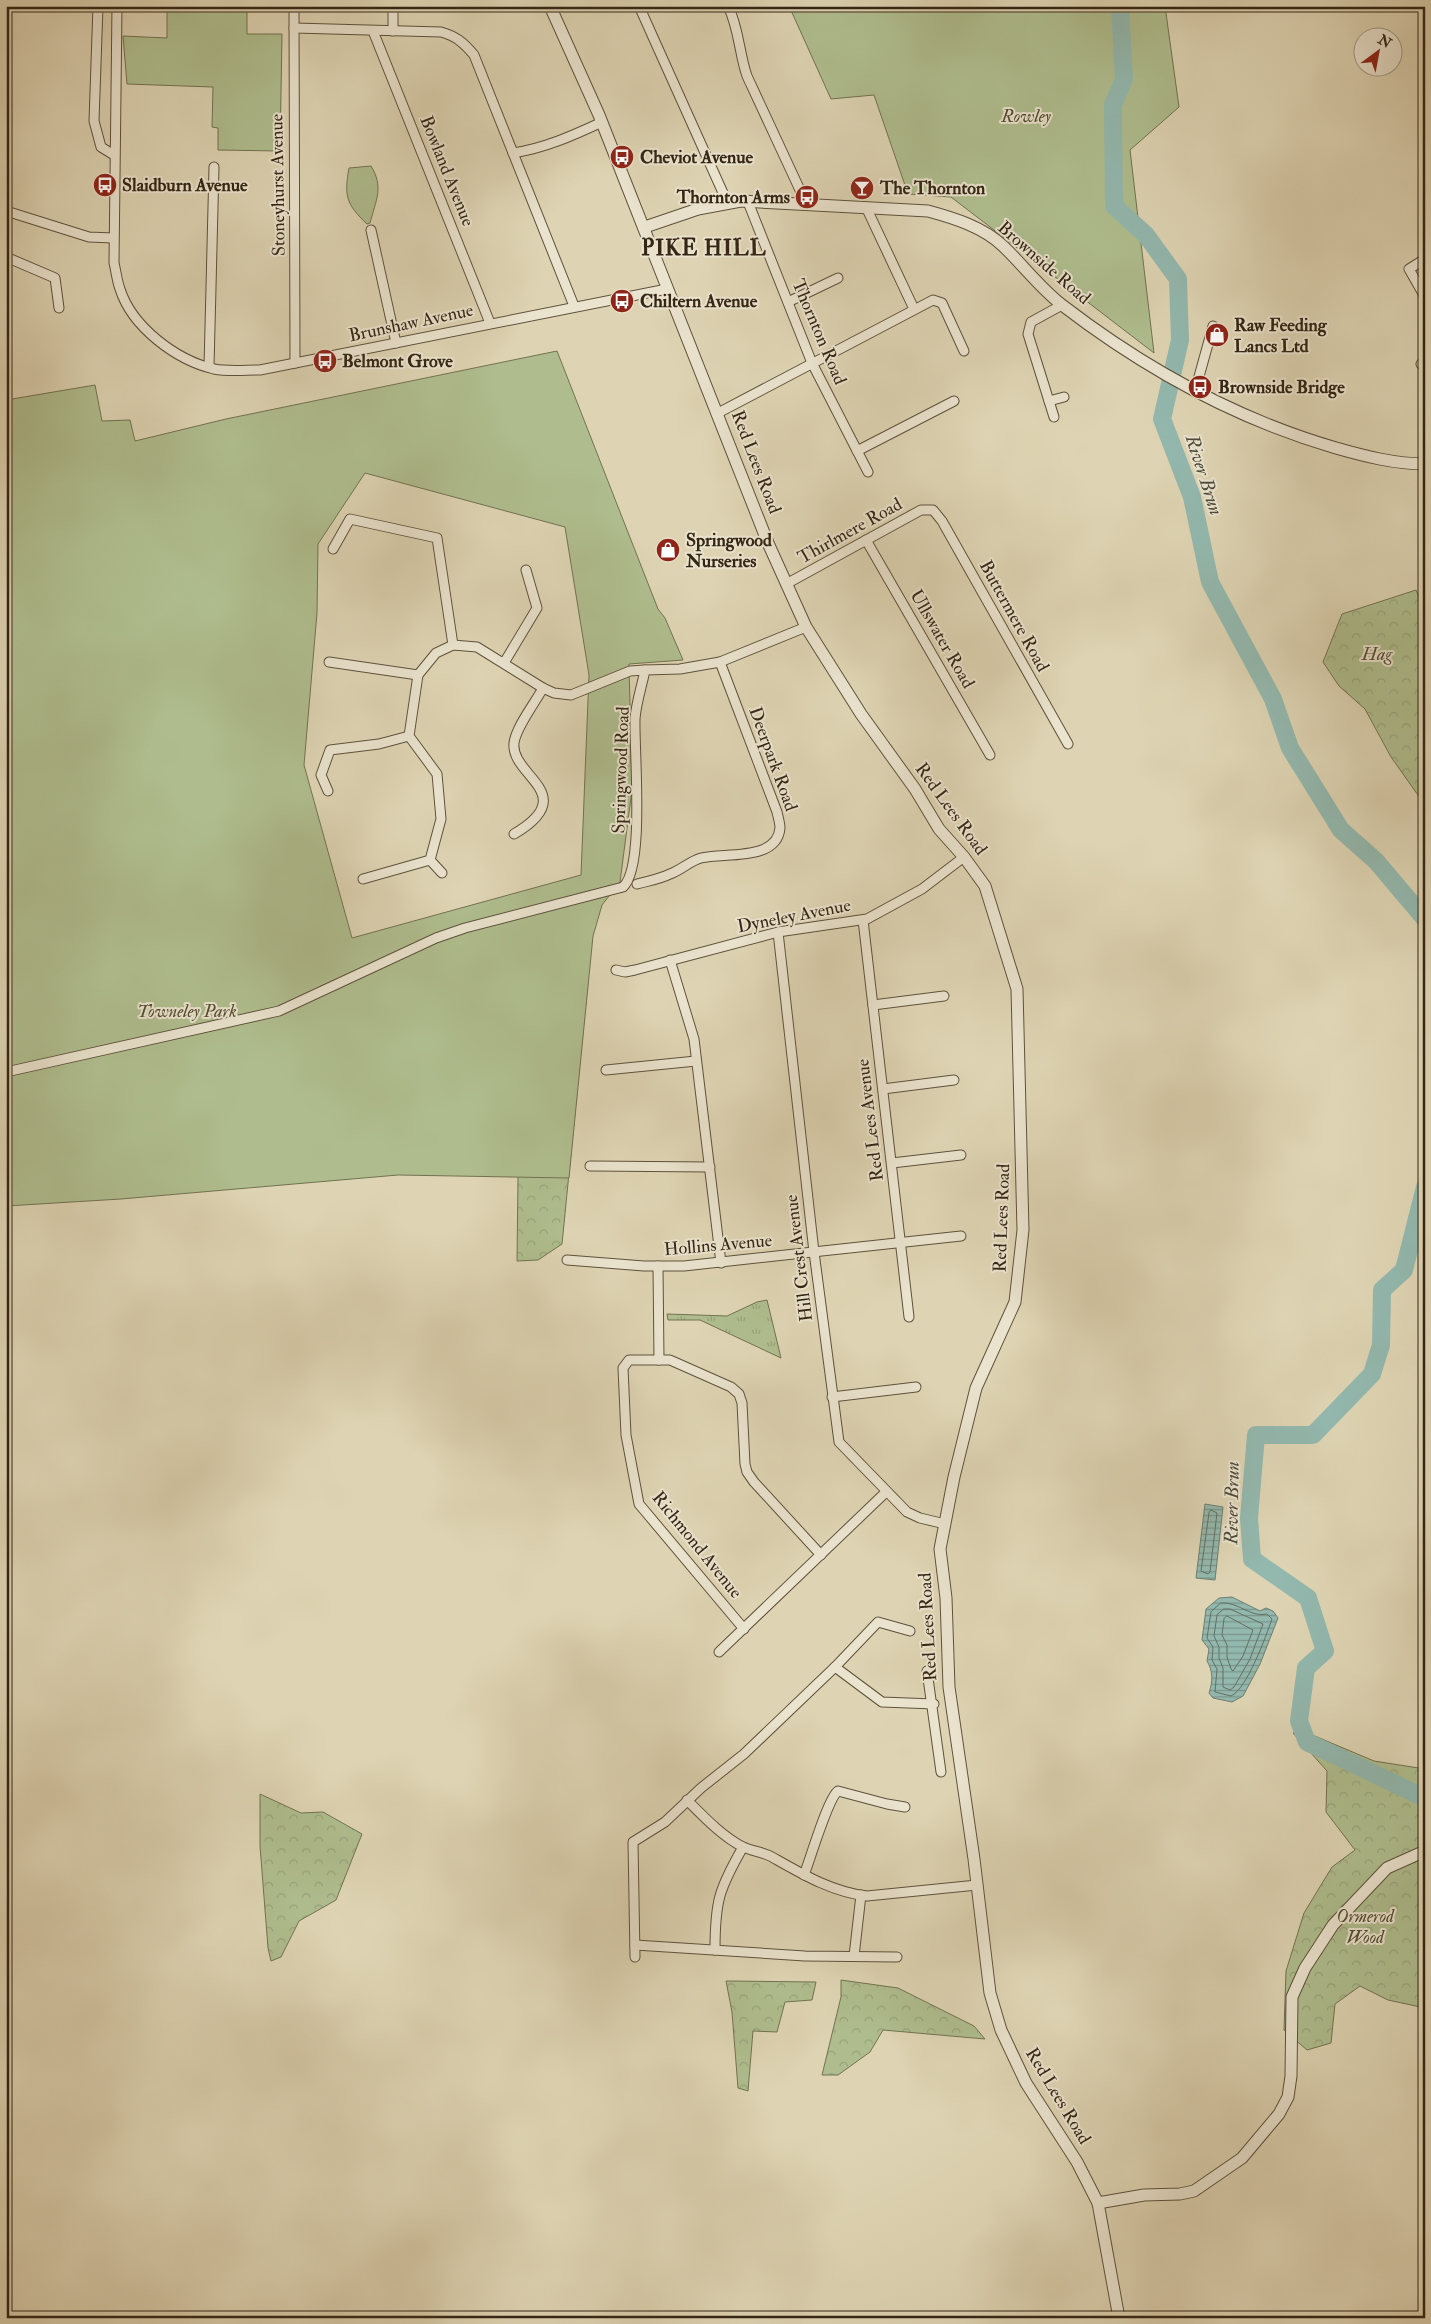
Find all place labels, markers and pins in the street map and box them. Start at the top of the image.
bus stop icon: Cheviot Avenue [609,144,635,170]
place label: Cheviot Avenue [640,146,753,169]
bus stop icon: Slaidburn Avenue [92,172,118,198]
place label: Slaidburn Avenue [122,174,248,197]
bar icon: The Thornton [849,175,875,201]
place label: The Thornton [879,177,986,200]
bus stop icon: Thornton Arms [794,184,820,210]
place label: Thornton Arms [676,186,790,209]
bus stop icon: Chiltern Avenue [609,288,635,314]
place label: Chiltern Avenue [640,290,758,313]
place label: Raw Feeding Lancs Ltd [1234,314,1328,358]
shop icon: Raw Feeding Lancs Ltd [1204,322,1230,348]
bus stop icon: Belmont Grove [312,348,338,374]
place label: Belmont Grove [342,350,453,373]
bus stop icon: Brownside Bridge [1187,374,1213,400]
place label: Brownside Bridge [1218,376,1345,399]
place label: Springwood Nurseries [685,529,772,573]
shop icon: Springwood Nurseries [655,537,681,563]

